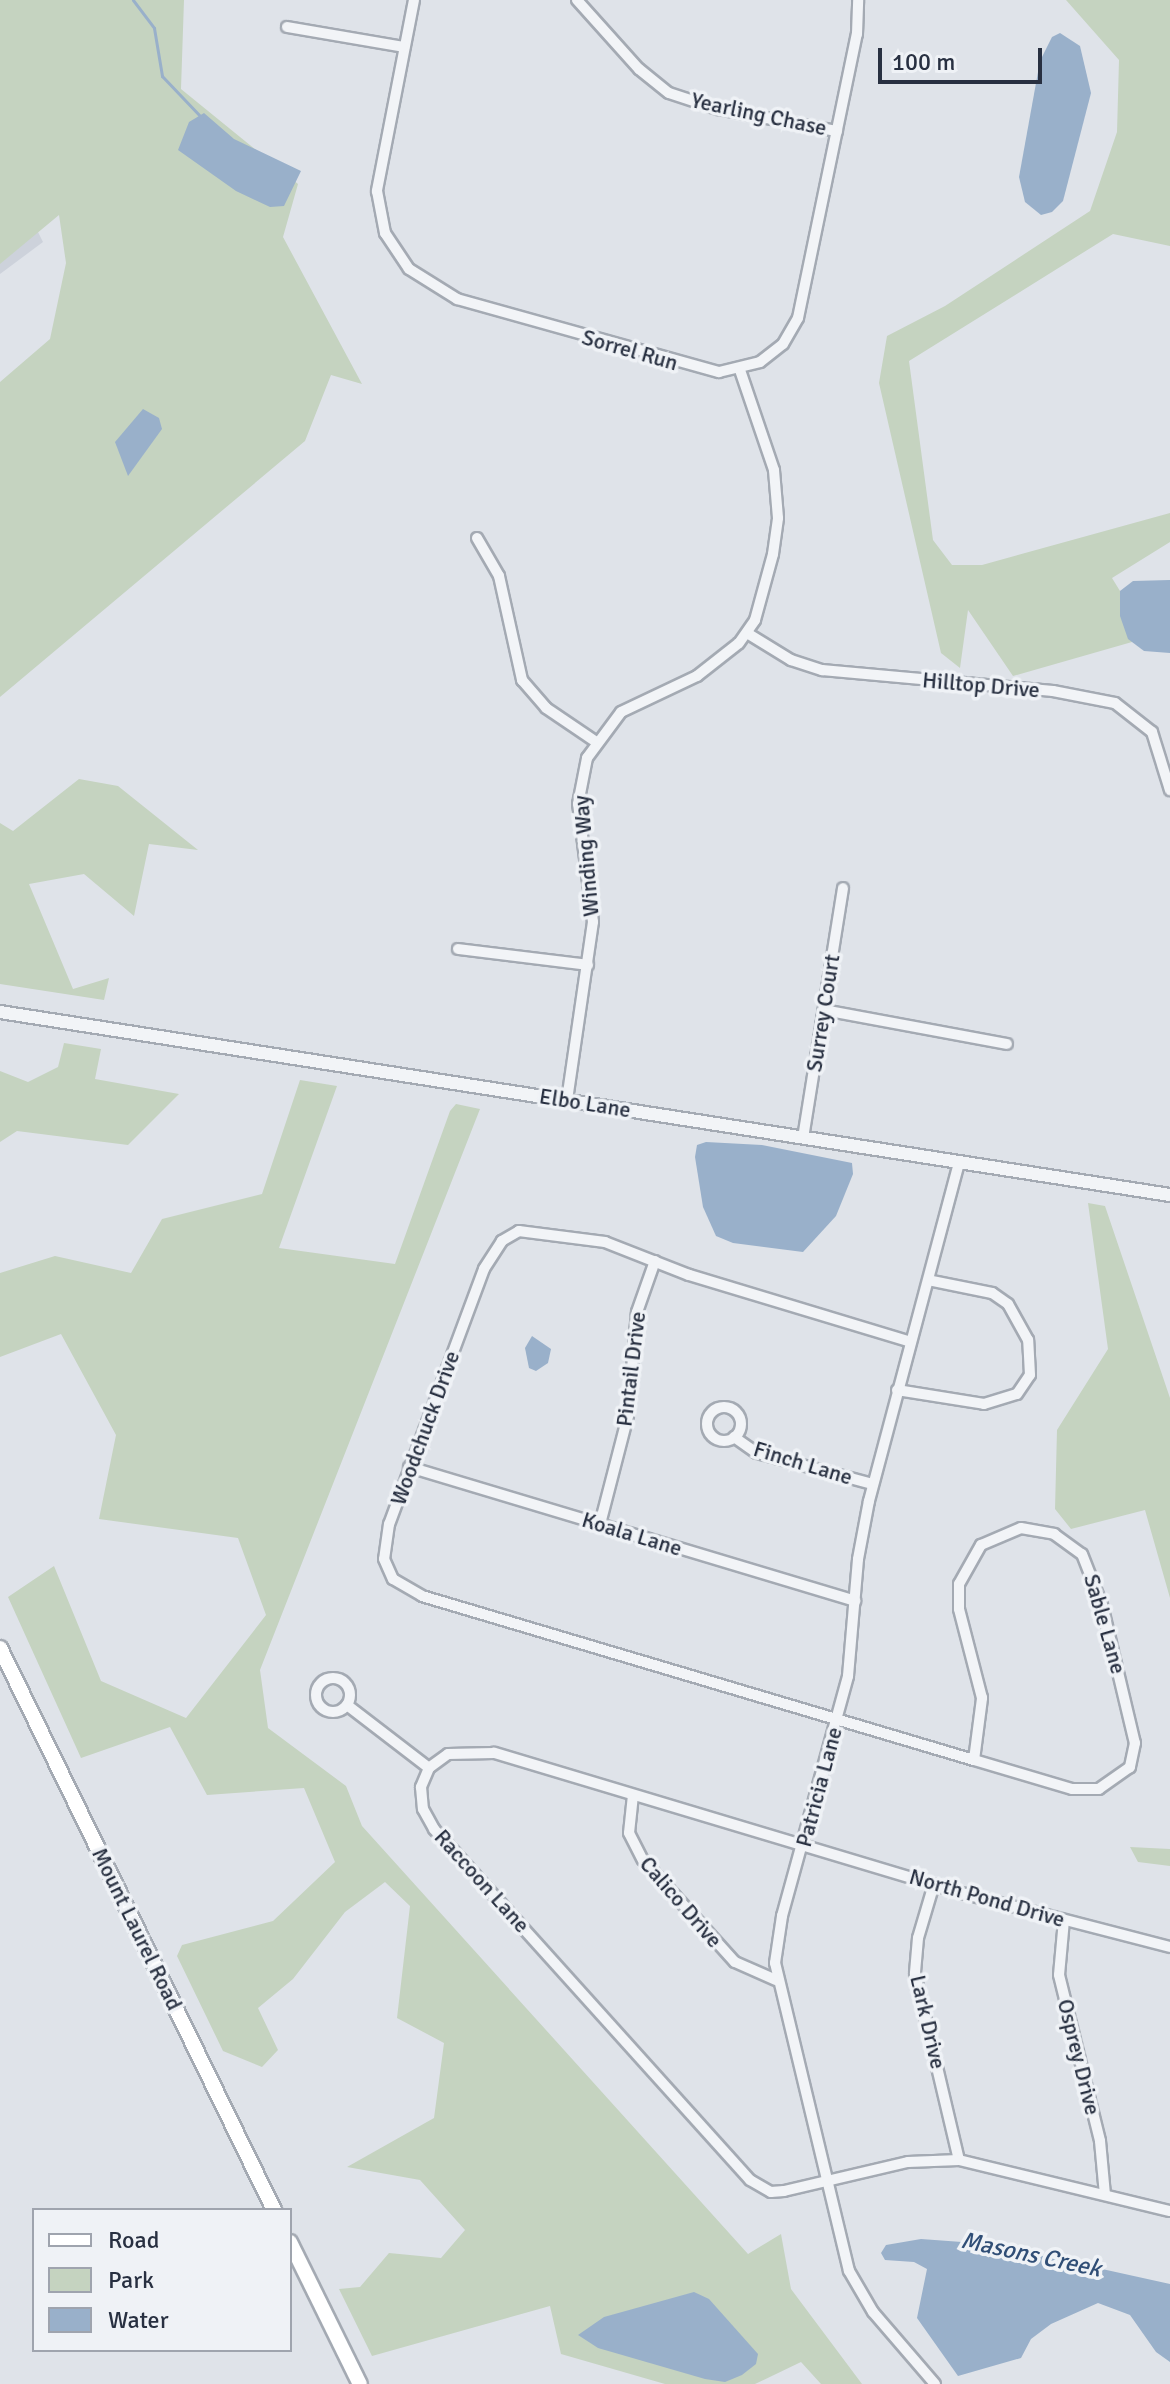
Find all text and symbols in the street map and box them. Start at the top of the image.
scale bar [882,32,1046,82]
text: 100 m [892,47,955,77]
street label: Yearling Chase [689,87,829,141]
street label: Sorrel Run [579,324,681,376]
street label: Hilltop Drive [921,667,1041,703]
street label: Winding Way [568,794,604,918]
street label: Surrey Court [801,952,845,1074]
street label: Elbo Lane [537,1083,633,1123]
street label: Pintail Drive [611,1310,651,1428]
street label: Woodchuck Drive [385,1347,465,1509]
street label: Finch Lane [750,1435,856,1491]
street label: Koala Lane [579,1506,685,1562]
street label: Sable Lane [1078,1571,1132,1677]
street label: Patricia Lane [790,1724,848,1850]
street label: Raccoon Lane [429,1824,535,1938]
street label: Mount Laurel Road [86,1844,188,2014]
street label: Calico Drive [634,1851,728,1953]
street label: North Pond Drive [906,1863,1068,1933]
street label: Lark Drive [904,1972,952,2072]
street label: Osprey Drive [1052,1996,1106,2118]
legend [32,2208,292,2352]
text: Road [108,2225,159,2255]
water label: Masons Creek [958,2226,1104,2284]
text: Park [108,2265,154,2295]
text: Water [108,2305,168,2335]

